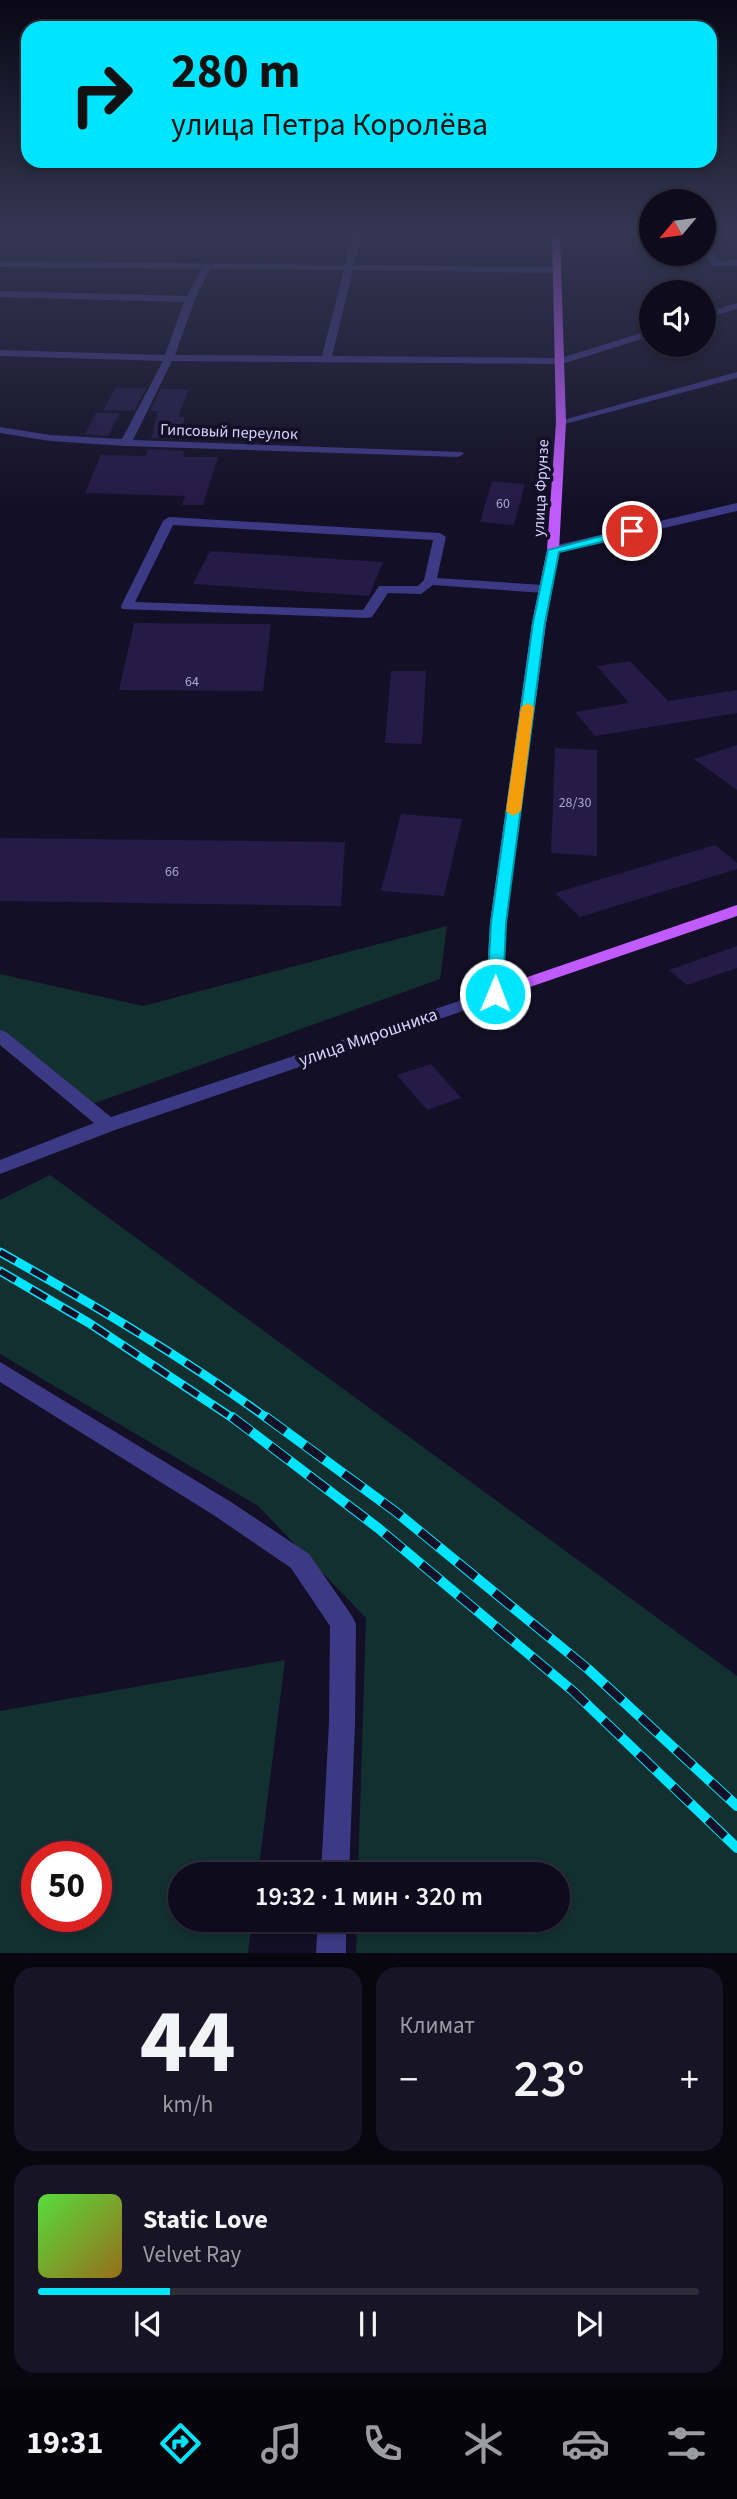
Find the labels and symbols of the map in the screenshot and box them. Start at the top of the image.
north arrow [639,189,716,266]
street label: Гипсовый переулок [160,419,298,445]
street label: улица Фрунзе [527,439,555,537]
house number: 60 [496,494,510,514]
pin [602,501,662,561]
house number: 64 [185,672,199,692]
house number: 28/30 [559,793,591,813]
house number: 66 [165,862,179,882]
position arrow [458,957,532,1031]
street label: улица Мирошника [295,1002,441,1073]
speed limit sign: 50 [21,1841,112,1932]

